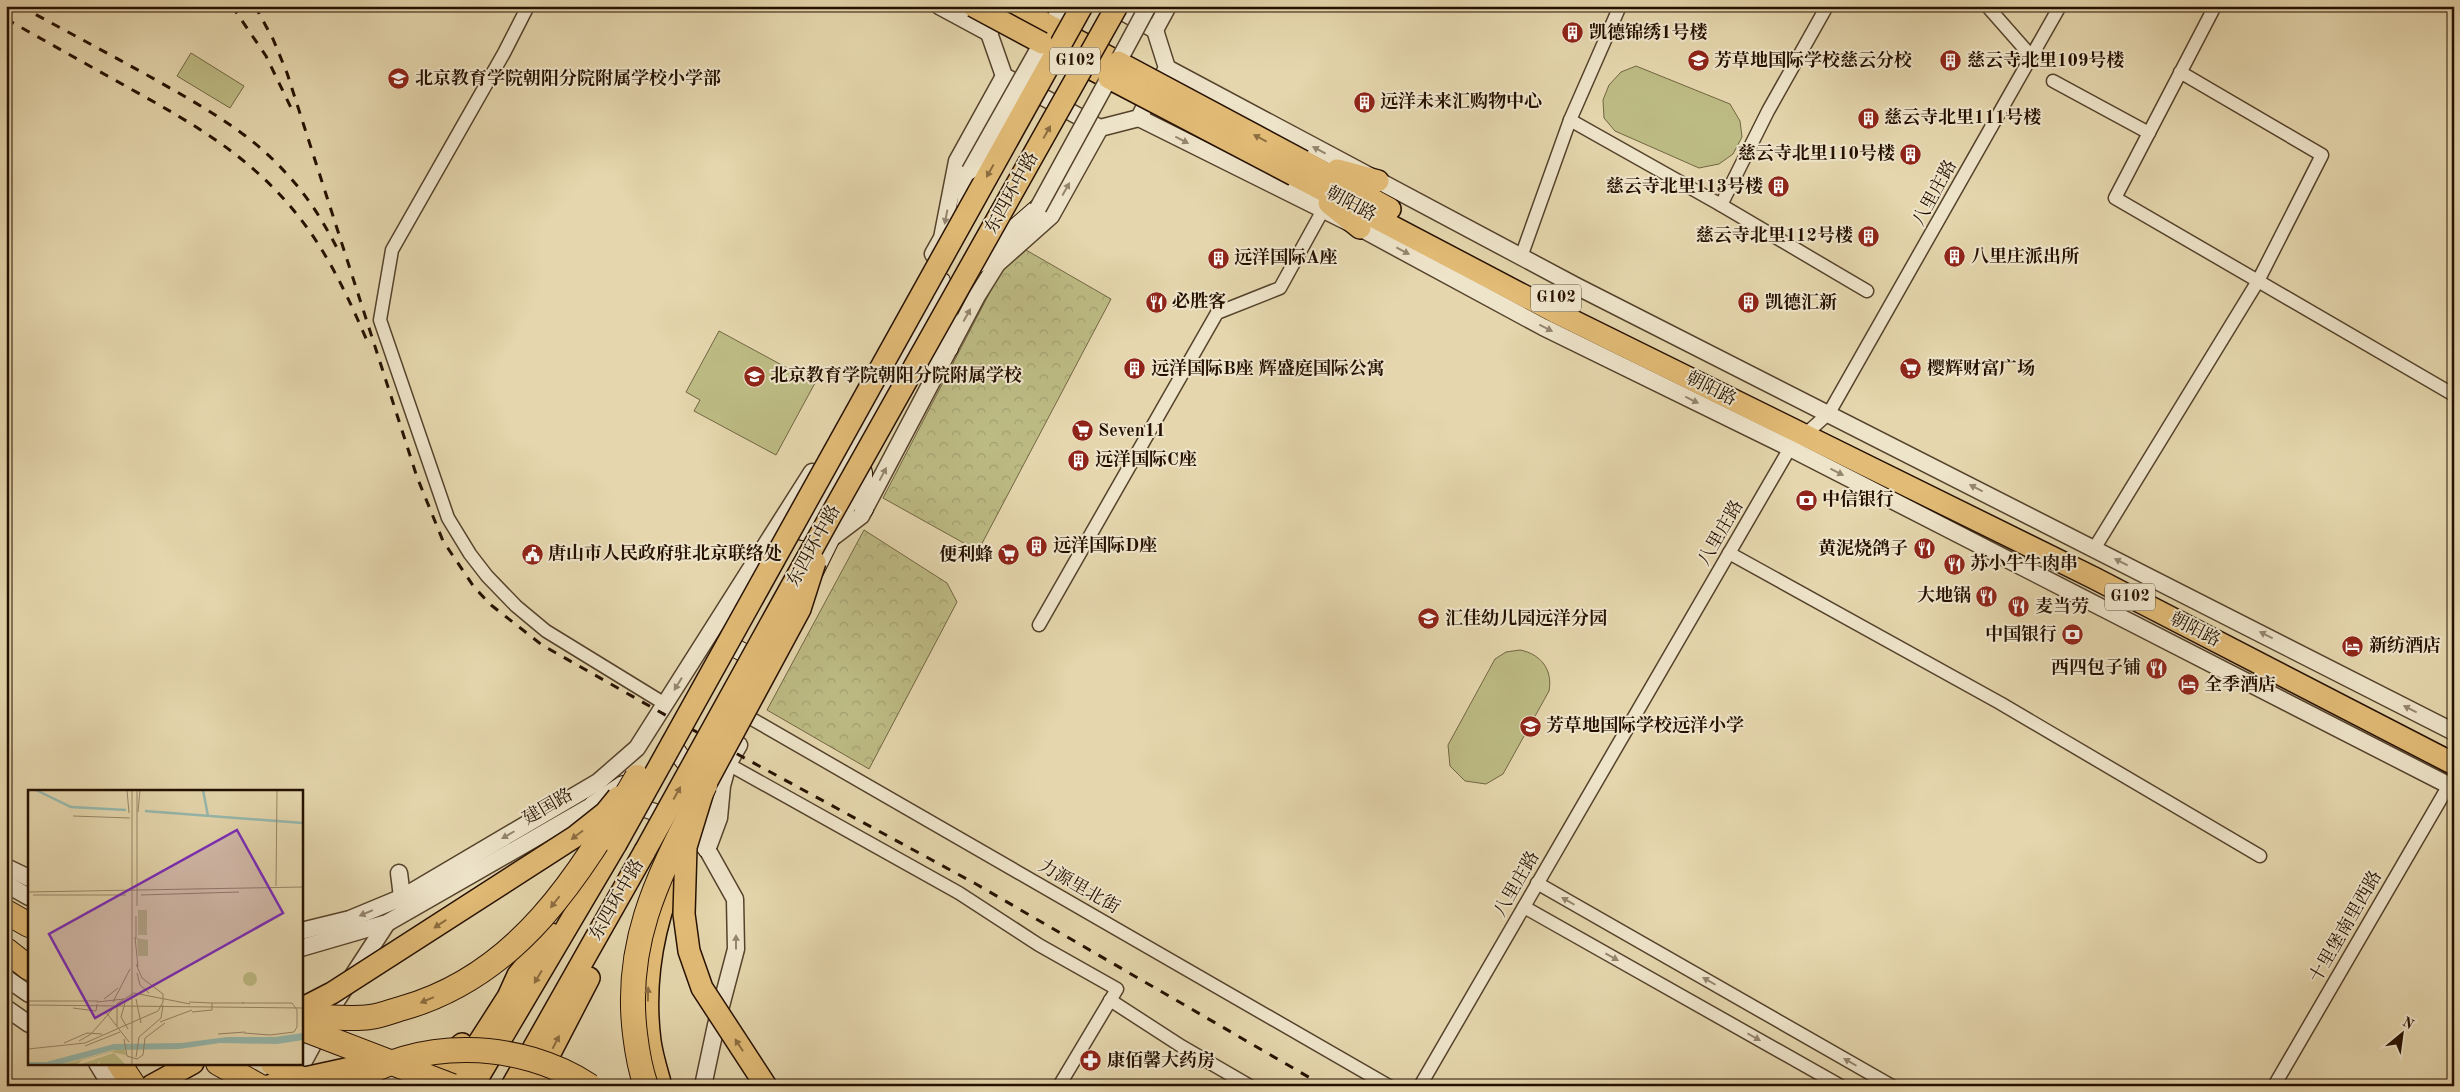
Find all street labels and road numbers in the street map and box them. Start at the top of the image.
road number: G102 [1050,48,1100,74]
street label: 东四环中路 [981,148,1042,237]
street label: 八里庄路 [1908,156,1960,229]
street label: 朝阳路 [1323,182,1380,225]
road number: G102 [1531,284,1581,312]
street label: 朝阳路 [1683,367,1740,409]
street label: 八里庄路 [1693,496,1747,569]
street label: 东四环中路 [783,501,844,590]
road number: G102 [2105,584,2155,610]
street label: 朝阳路 [2167,608,2224,650]
street label: 建国路 [519,784,576,828]
street label: 八里庄路 [1489,847,1543,920]
street label: 力源里北街 [1036,855,1123,917]
street label: 东四环中路 [585,856,647,943]
street label: 十里堡南里西路 [2305,867,2385,986]

